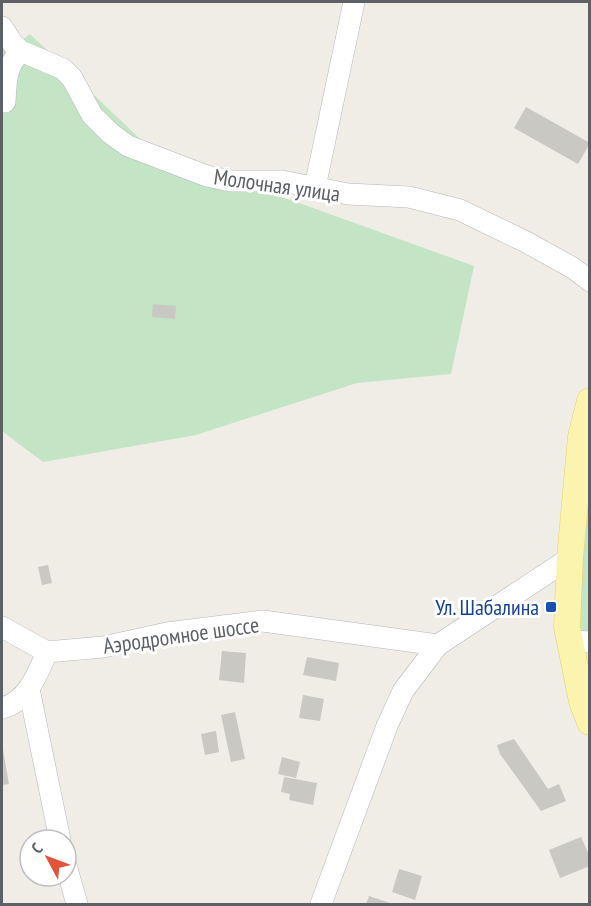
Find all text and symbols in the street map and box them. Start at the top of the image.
street label: Молочная улица [212,162,342,208]
place label: Ул. Шабалина [435,593,539,621]
marker: Ул. Шабалина [544,600,558,614]
street label: Аэродромное шоссе [101,610,261,660]
north arrow [18,828,78,888]
text: С [27,838,47,857]

